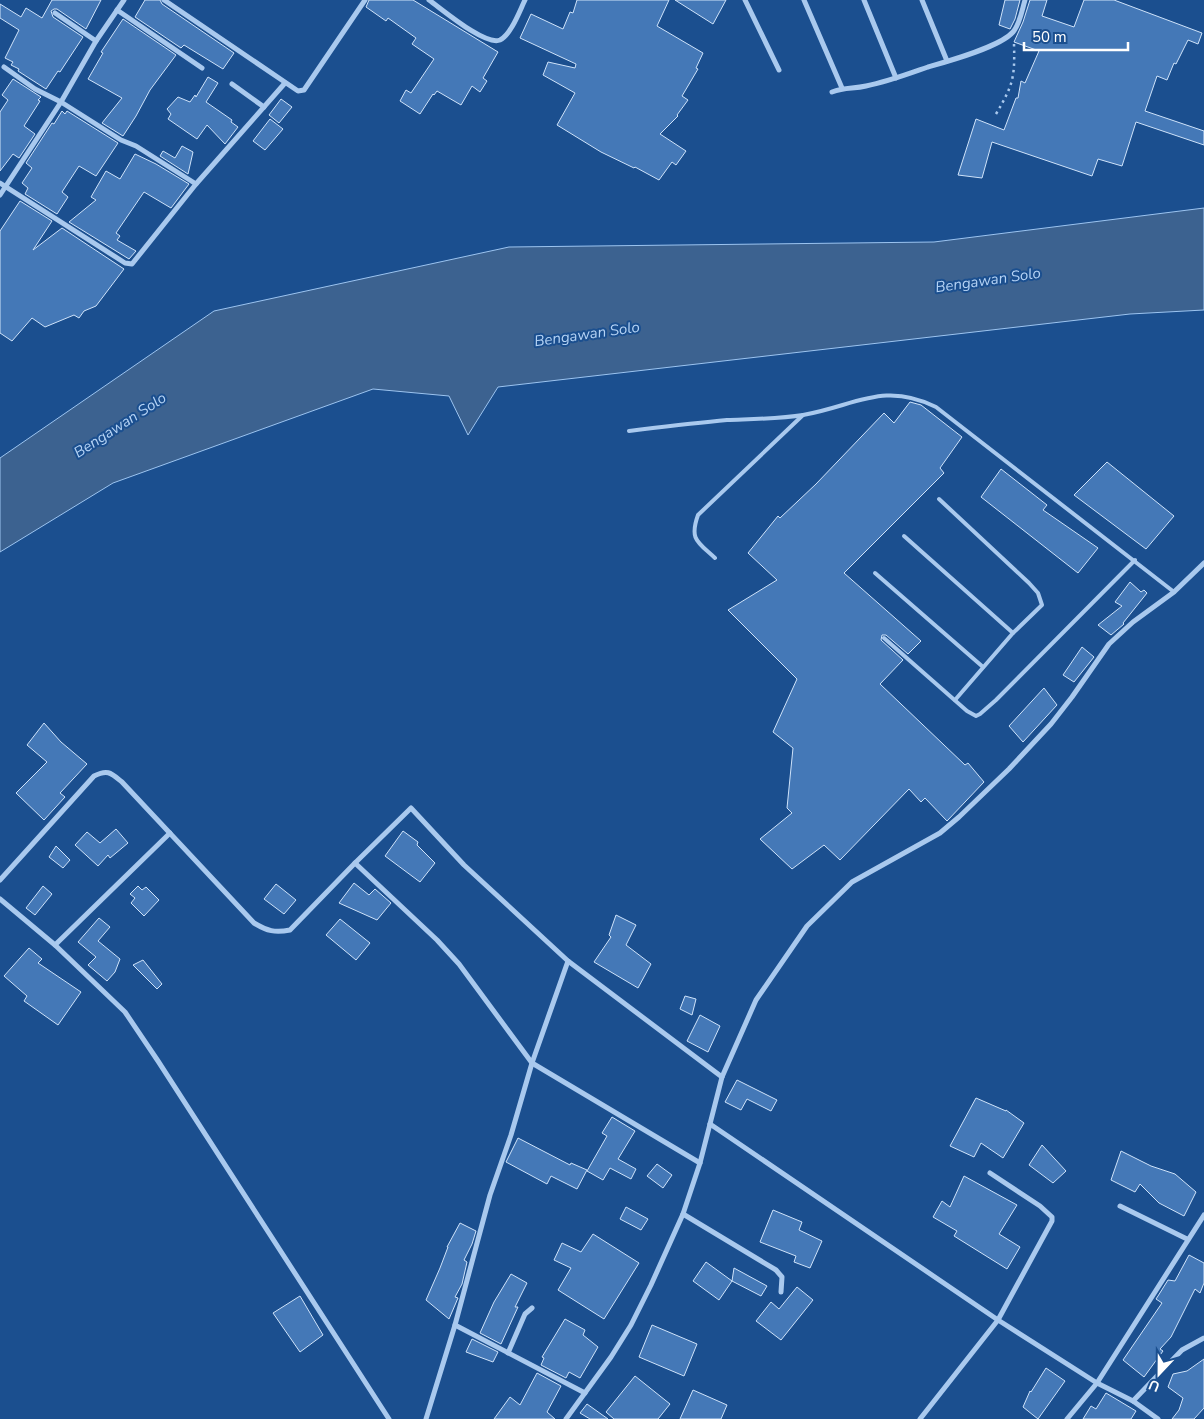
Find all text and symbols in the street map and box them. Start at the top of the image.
scale bar [1024,20,1128,52]
text: 50 m [1032,27,1067,47]
water label: Bengawan Solo [934,263,1042,297]
water label: Bengawan Solo [533,317,641,351]
water label: Bengawan Solo [70,388,170,462]
north arrow [1134,1349,1184,1399]
text: U [1146,1375,1163,1396]

